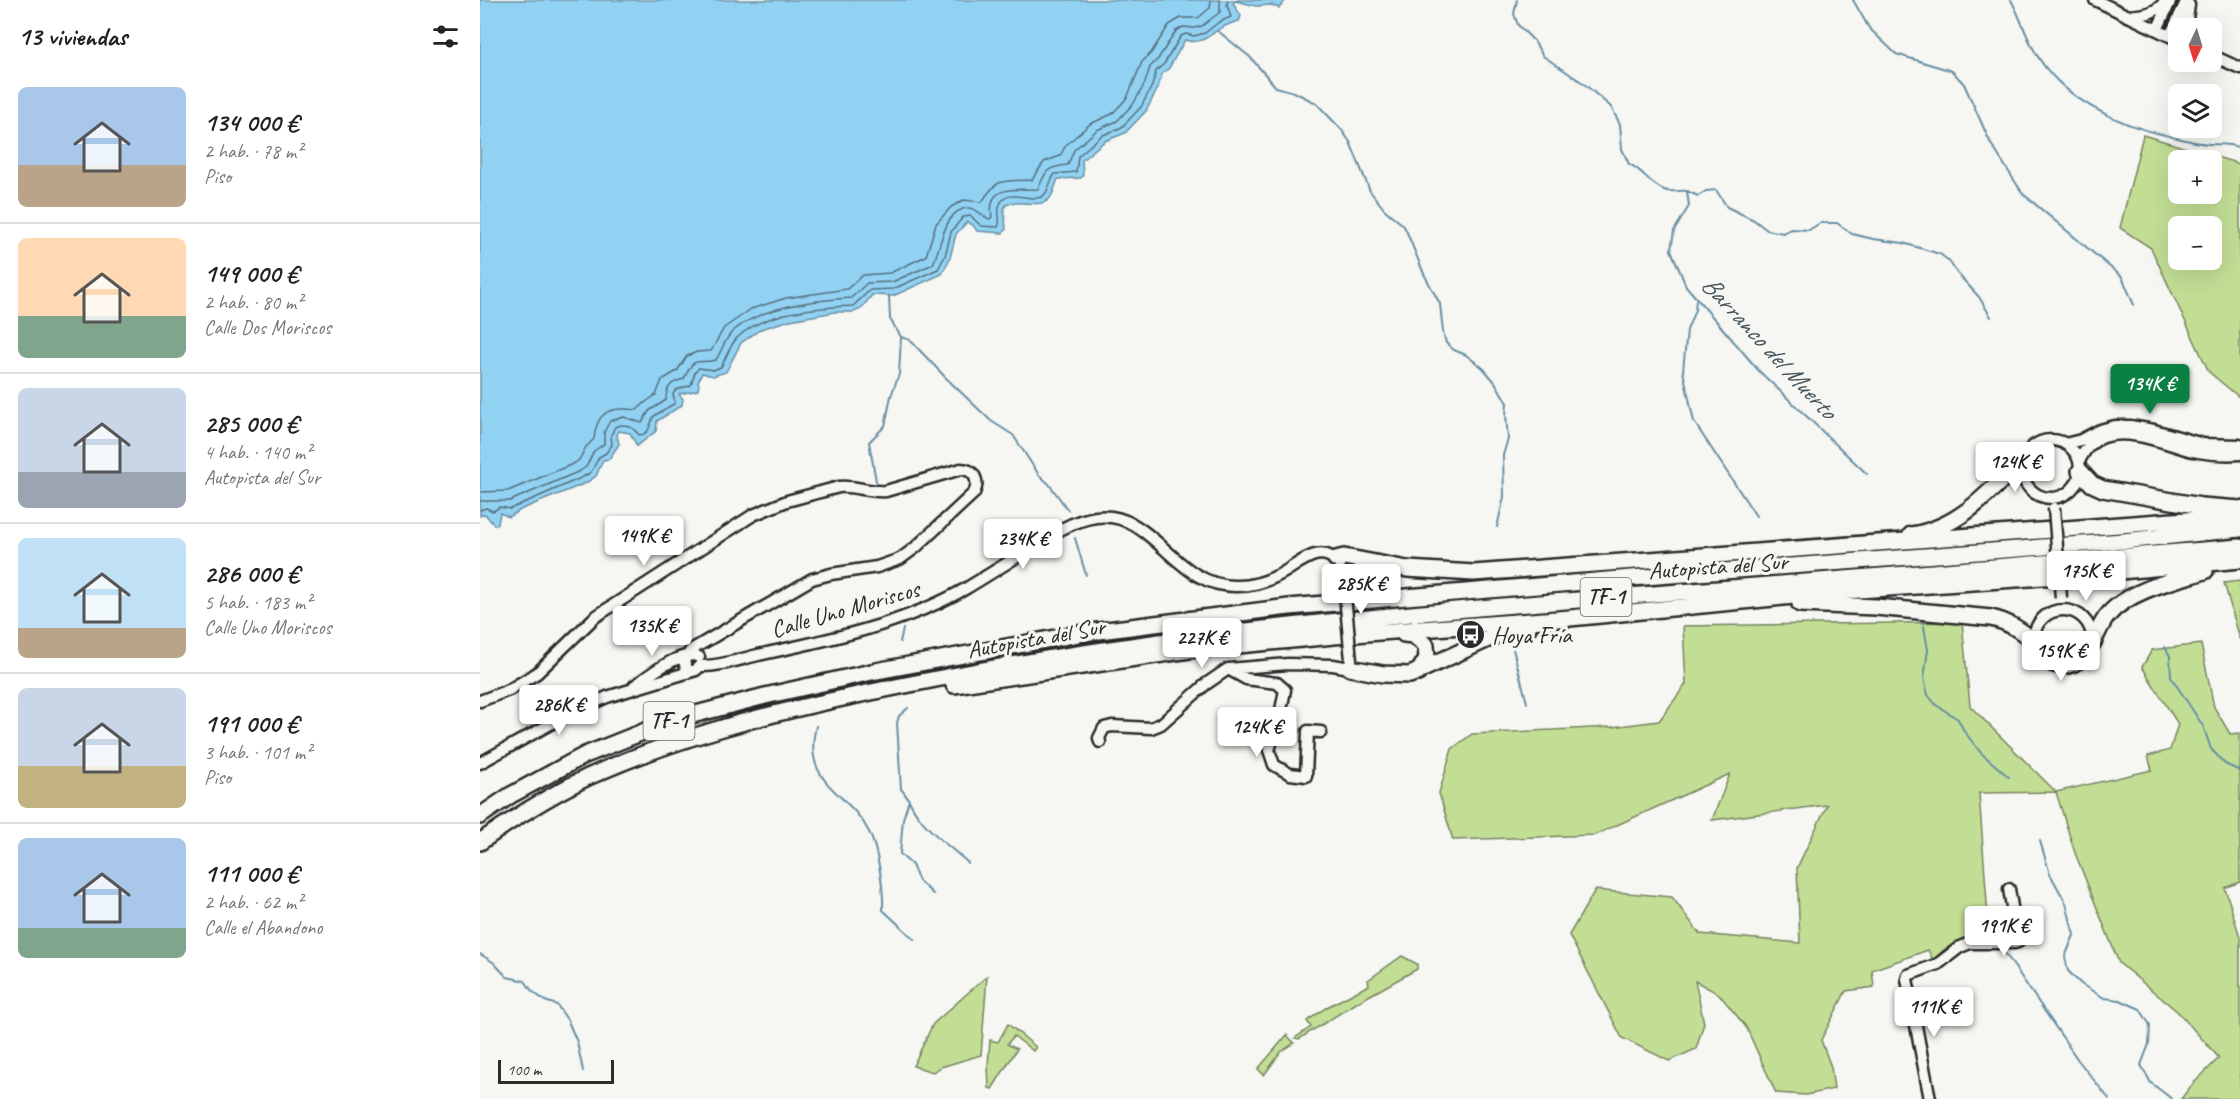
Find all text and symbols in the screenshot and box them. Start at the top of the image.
north arrow [2168,18,2222,72]
map controls [2168,18,2222,270]
text: 13 viviendas [18,20,127,53]
icon: filters [429,20,462,53]
button: layers [2168,84,2222,138]
text: 134 000 € [204,106,298,139]
icon: home [66,111,138,183]
text: 2 hab. · 78 m² [204,139,302,164]
button: + [2168,150,2222,204]
text: Piso [204,164,231,189]
button: − [2168,216,2222,270]
text: 149 000 € [204,257,298,290]
icon: home [66,262,138,334]
water label: Barranco del Muerto [1694,269,1846,428]
text: 2 hab. · 80 m² [204,290,302,315]
text: Calle Dos Moriscos [204,315,331,340]
pin: 134K € [2101,364,2199,415]
text: 134K € [2125,371,2176,396]
text: 285 000 € [204,407,298,440]
icon: home [66,412,138,484]
text: 4 hab. · 140 m² [204,440,311,465]
pin: 124K € [1966,442,2064,493]
text: 124K € [1990,449,2041,474]
text: Autopista del Sur [204,465,320,490]
pin: 149K € [595,516,693,567]
pin: 234K € [974,519,1072,570]
text: 149K € [619,523,669,548]
text: 234K € [998,526,1049,551]
street label: Autopista del Sur [1647,546,1791,586]
pin: 175K € [2037,551,2135,602]
text: 286 000 € [204,557,299,590]
text: 175K € [2061,558,2111,583]
icon: home [66,562,138,634]
pin: 285K € [1312,564,1410,615]
text: 285K € [1336,571,1386,596]
street label: Calle Uno Moriscos [767,573,925,644]
road number: TF-1 [1580,578,1632,616]
text: 5 hab. · 183 m² [204,590,311,615]
pin: 135K € [603,606,701,657]
street label: Autopista del Sur [965,611,1110,665]
text: 135K € [627,613,677,638]
text: Calle Uno Moriscos [204,615,331,640]
pin: 227K € [1153,618,1251,669]
bus stop icon: Hoya Fría [1455,619,1487,651]
place label: Hoya Fría [1492,620,1573,650]
text: 227K € [1177,625,1227,650]
pin: 159K € [2012,631,2110,682]
text: 159K € [2036,638,2086,663]
pin: 286K € [510,685,608,736]
text: 286K € [533,692,585,717]
road number: TF-1 [644,702,694,740]
text: 191 000 € [204,707,298,740]
pin: 124K € [1208,707,1306,758]
icon: home [66,712,138,784]
text: 124K € [1232,714,1283,739]
text: 3 hab. · 101 m² [204,740,311,765]
text: Piso [204,765,231,790]
text: 111 000 € [204,857,298,890]
icon: home [66,862,138,934]
text: 2 hab. · 62 m² [204,890,302,915]
pin: 191K € [1955,906,2053,957]
text: 191K € [1979,913,2029,938]
text: Calle el Abandono [204,915,322,940]
pin: 111K € [1885,987,1983,1038]
text: 111K € [1909,994,1960,1019]
scale bar [498,1057,614,1084]
text: 100 m [507,1060,541,1080]

